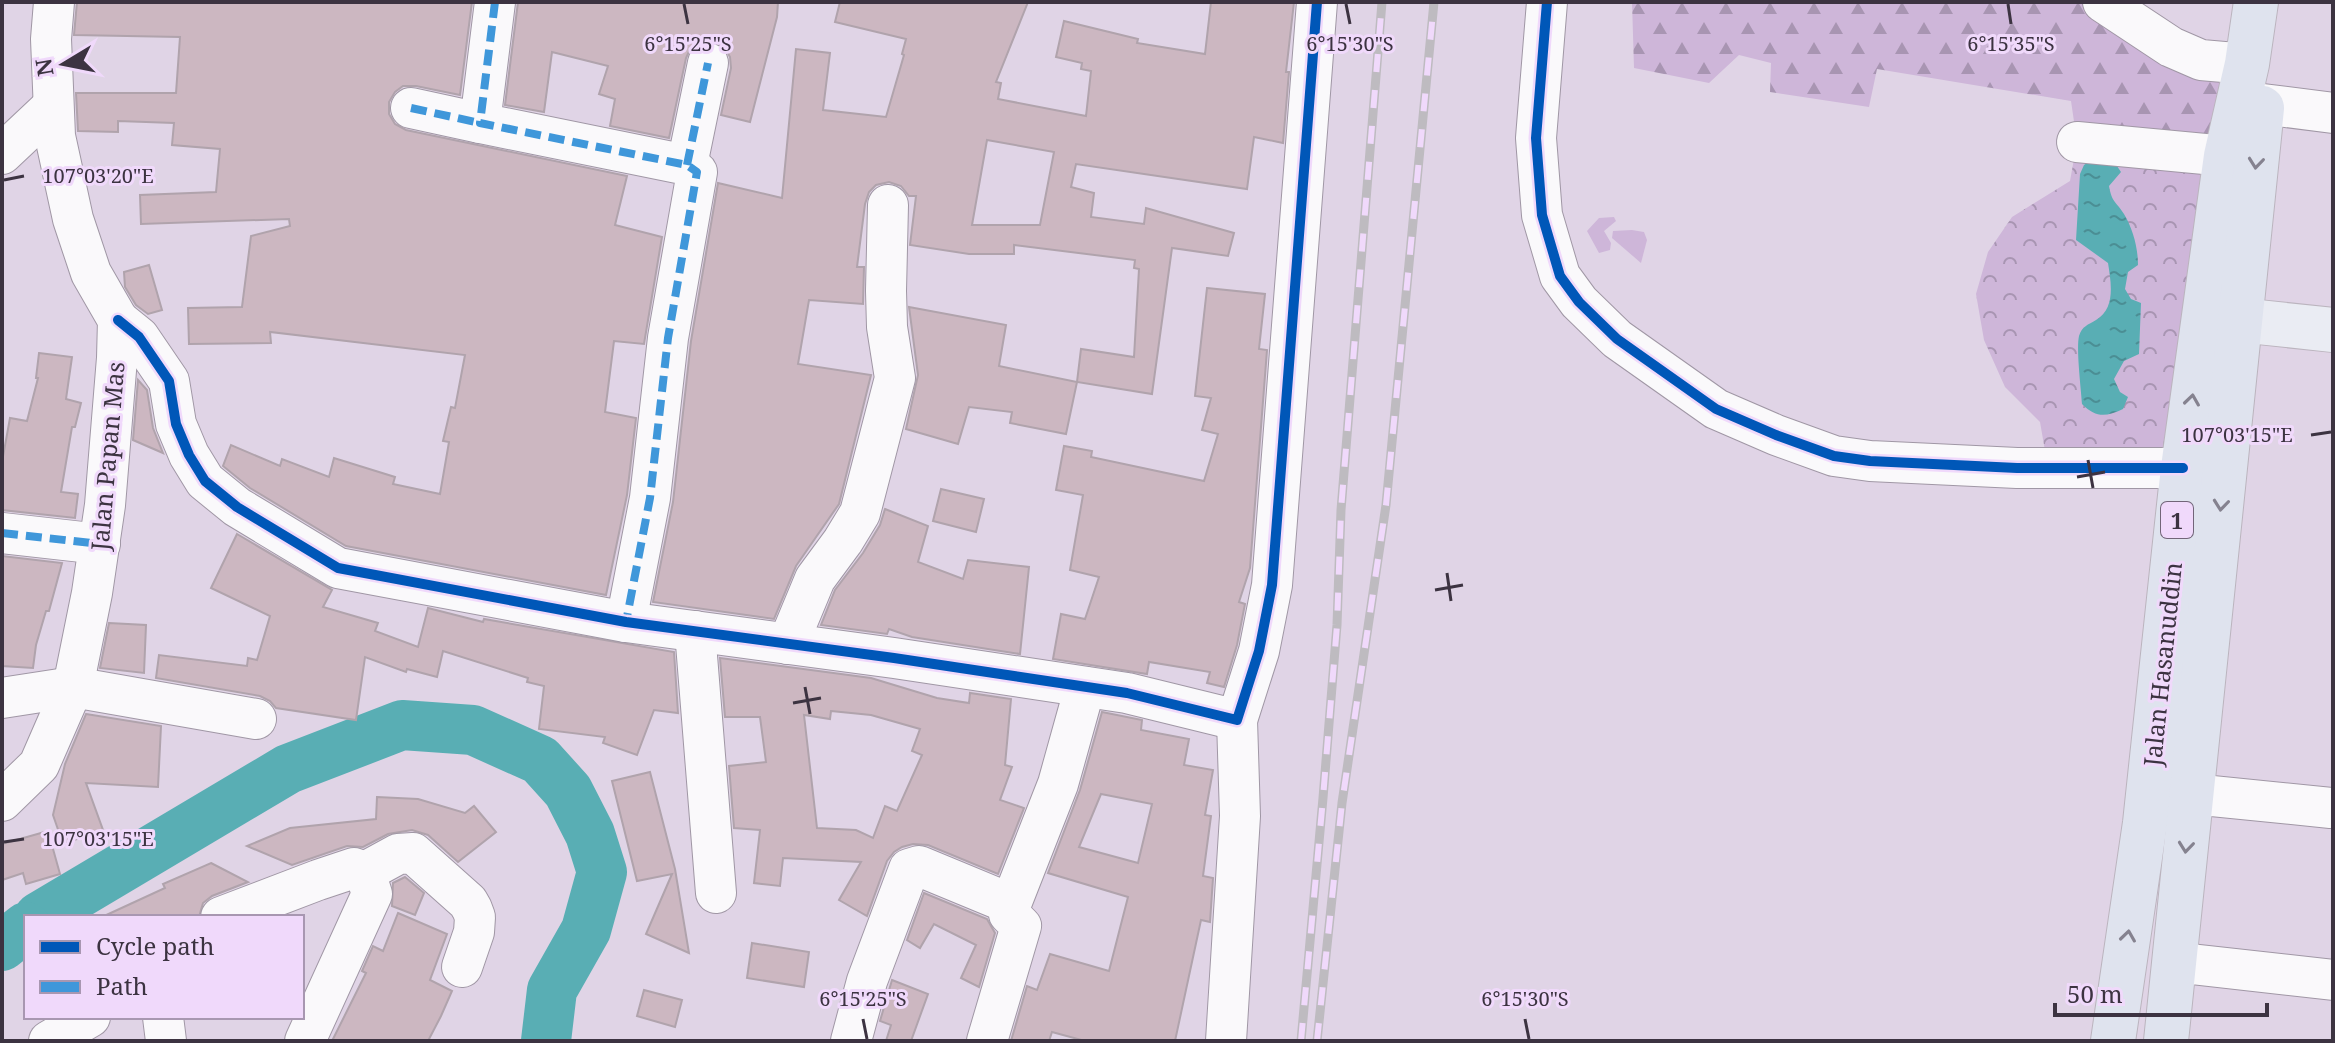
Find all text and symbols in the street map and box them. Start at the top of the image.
north arrow [24,24,104,104]
text: 6°15'25"S [644,30,732,57]
text: 6°15'30"S [1306,30,1394,57]
text: 6°15'35"S [1967,30,2055,57]
text: N [27,57,60,79]
one-way arrow [2248,157,2265,170]
text: 107°03'20"E [42,162,154,189]
street label: Jalan Papan Mas [82,360,132,553]
one-way arrow [2183,393,2200,407]
text: 107°03'15"E [2181,421,2293,448]
one-way arrow [2212,499,2229,512]
road number: 1 [2161,502,2193,538]
street label: Jalan Hasanuddin [2135,560,2189,769]
text: 107°03'15"E [42,825,154,852]
one-way arrow [2177,841,2194,854]
legend [24,915,304,1019]
text: Cycle path [96,929,215,962]
one-way arrow [2119,929,2136,943]
scale bar [2055,967,2267,1017]
text: Path [96,969,148,1002]
text: 50 m [2067,977,2123,1010]
text: 6°15'25"S [819,985,907,1012]
text: 6°15'30"S [1481,985,1569,1012]

